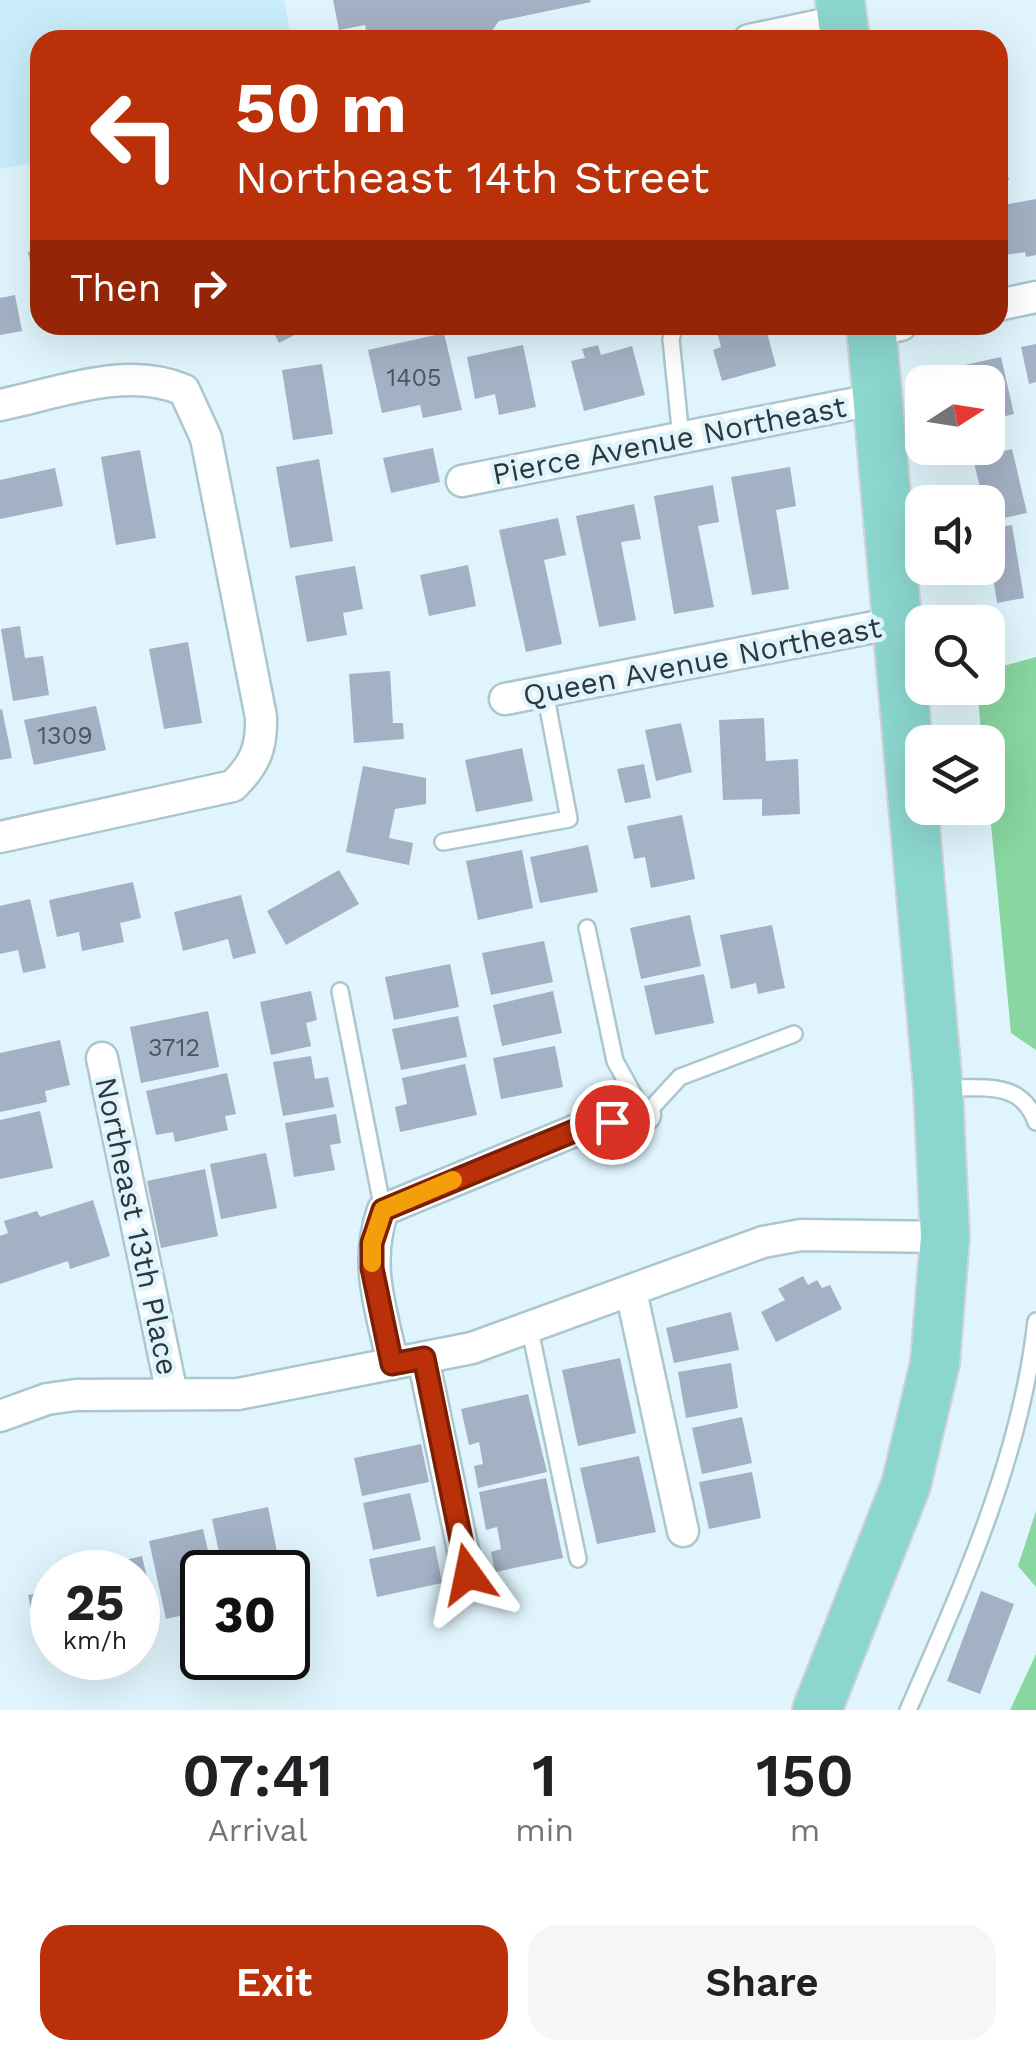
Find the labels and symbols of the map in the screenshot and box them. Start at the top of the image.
house number: 1405 [386,363,442,392]
north arrow [905,365,1005,465]
street label: Pierce Avenue Northeast [489,388,849,492]
street label: Queen Avenue Northeast [520,609,885,713]
house number: 1309 [37,721,93,750]
house number: 3712 [148,1033,200,1062]
street label: Northeast 13th Place [88,1074,186,1378]
pin [570,1080,655,1165]
position arrow [416,1522,520,1626]
speed limit sign: 30 [180,1550,310,1680]

